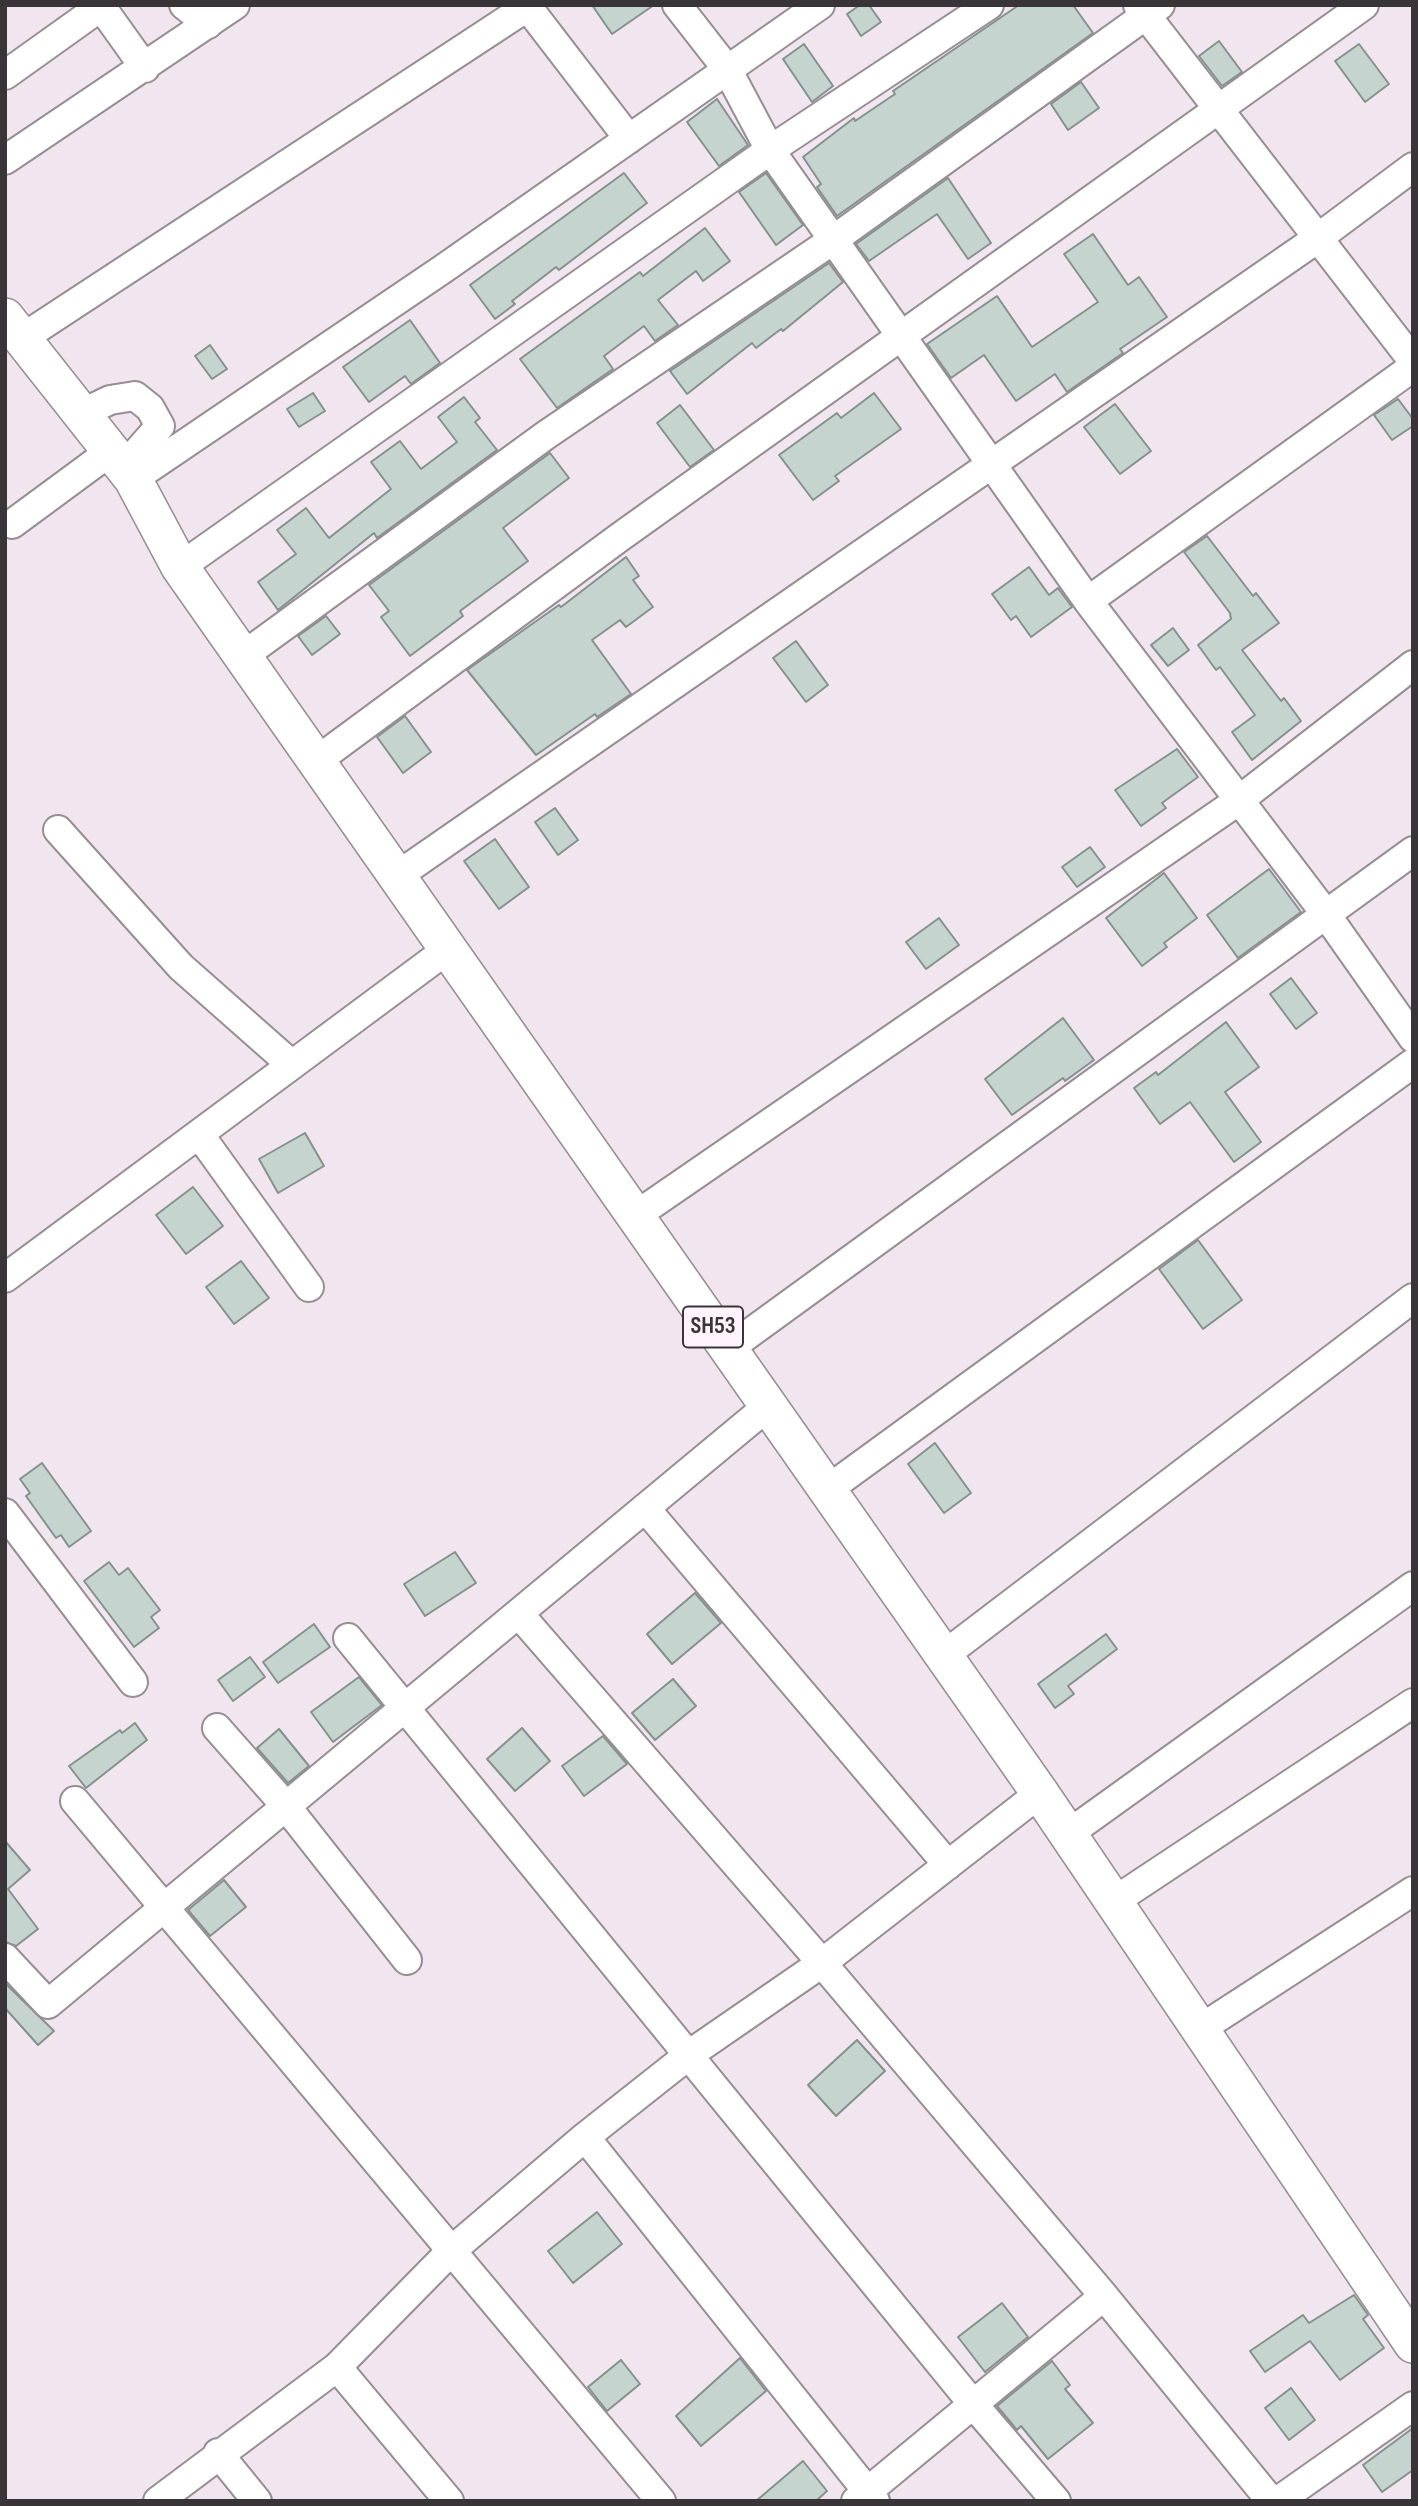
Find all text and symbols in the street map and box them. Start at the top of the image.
road number: SH53 [683,1307,743,1348]

